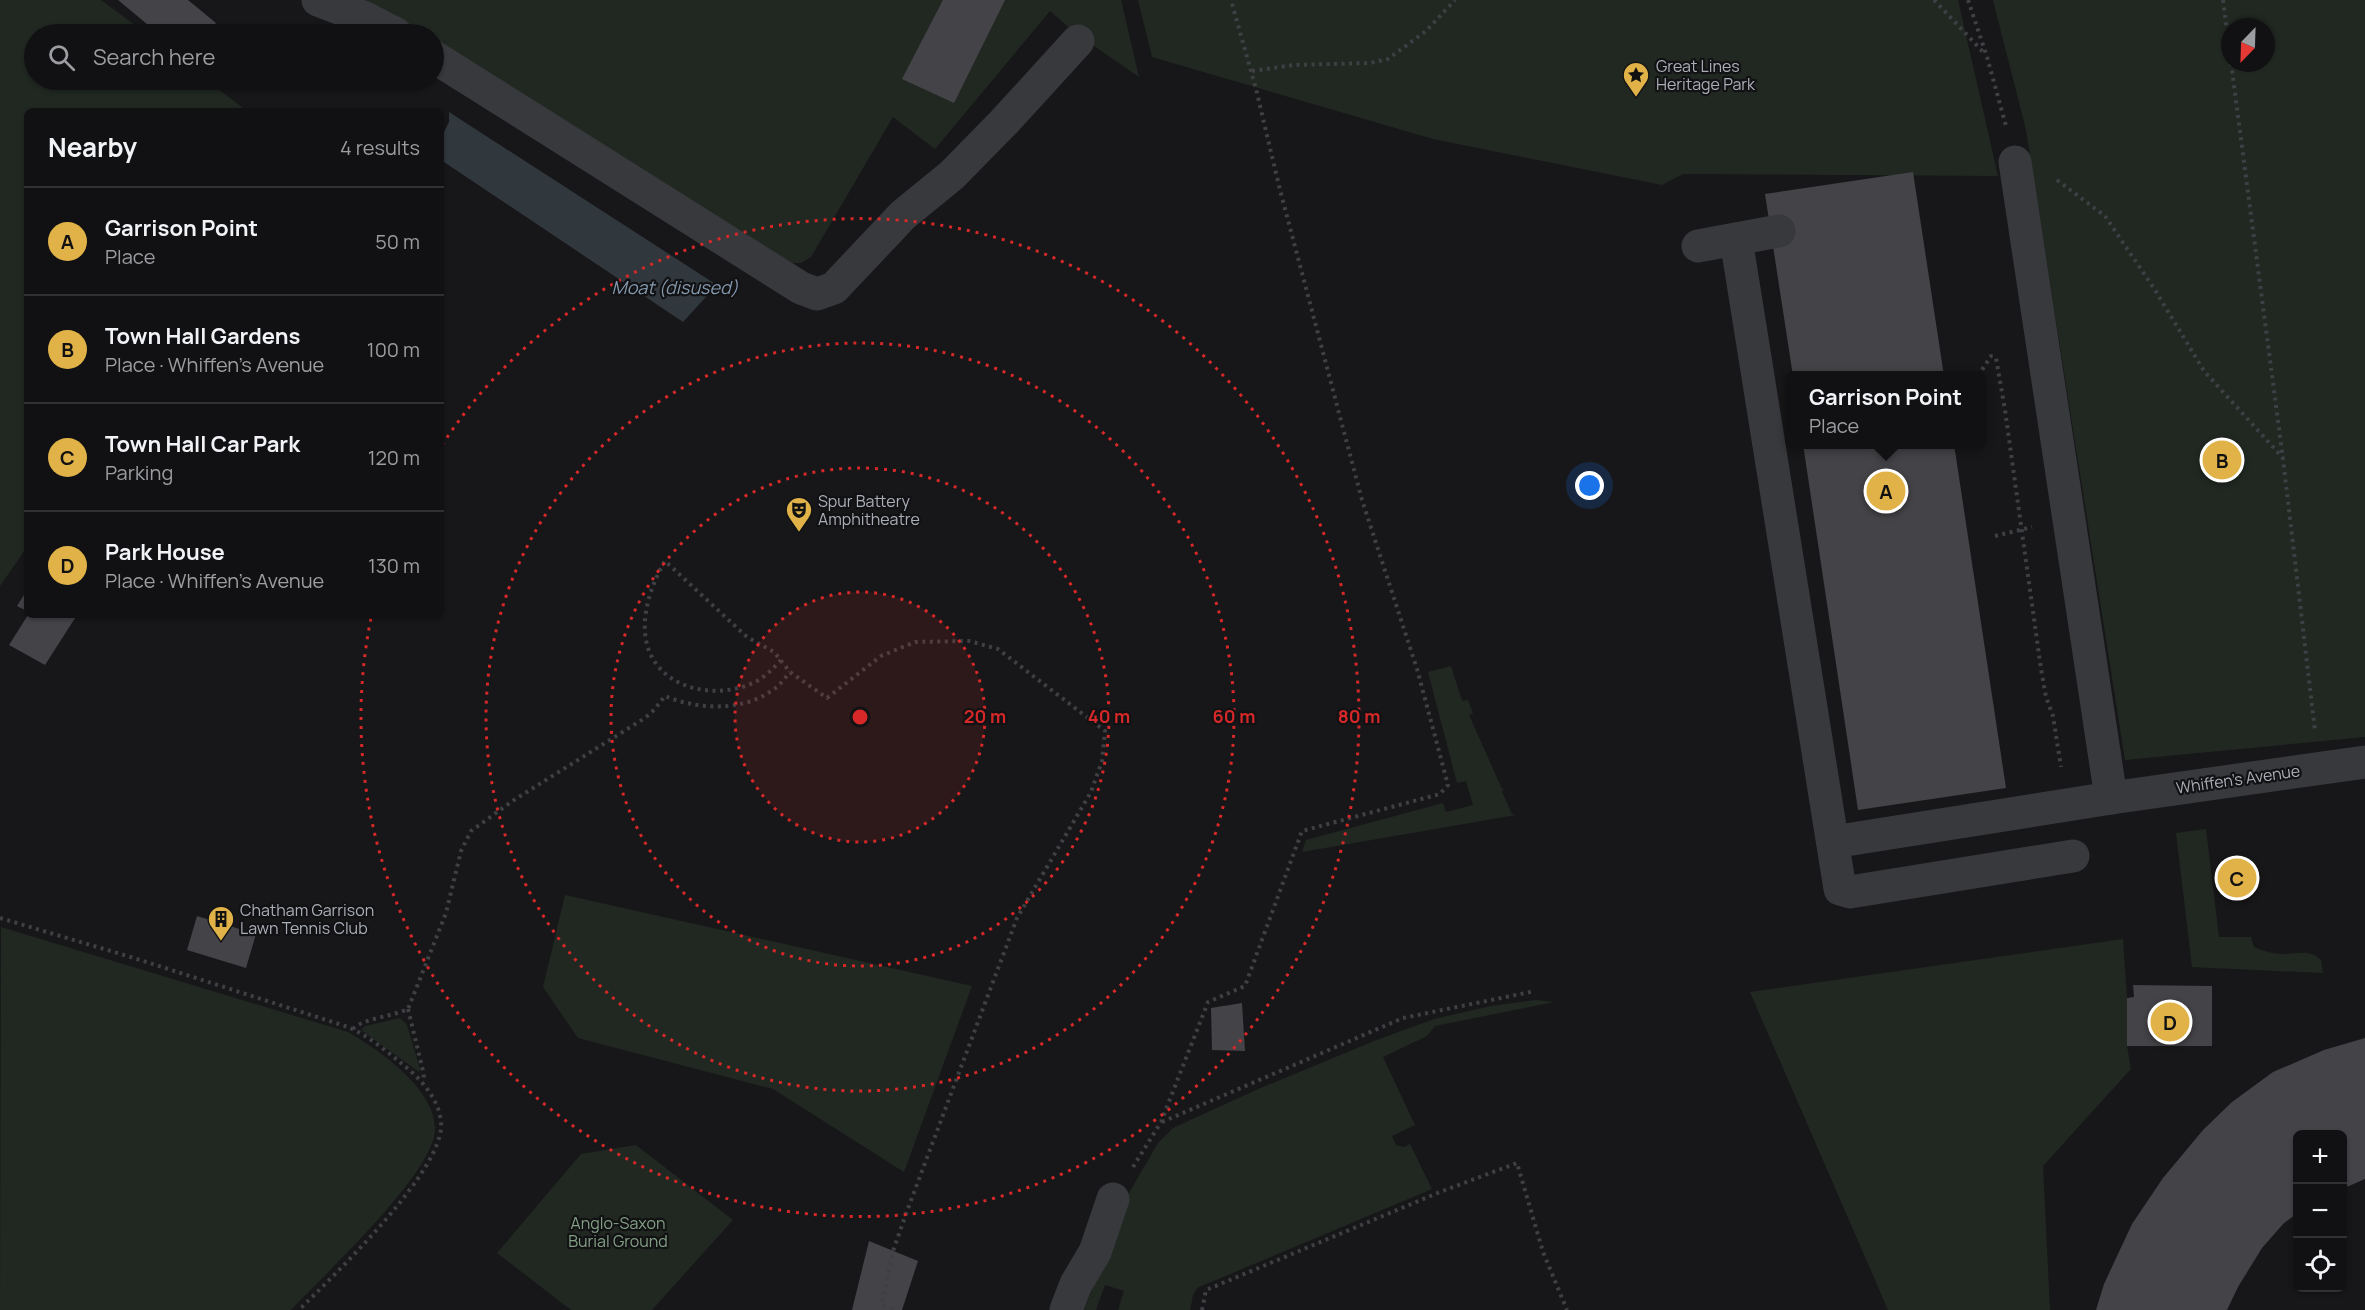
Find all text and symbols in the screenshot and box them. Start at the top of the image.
north arrow [2221,18,2275,72]
search box [24,24,444,90]
icon: search [45,41,78,74]
text: Search here [93,42,215,72]
place label: Great Lines Heritage Park [1656,55,1756,95]
place icon: Great Lines Heritage Park [1621,60,1651,98]
text: Nearby [48,129,137,165]
text: 4 results [340,134,420,161]
text: Garrison Point [105,213,258,243]
text: A [61,228,74,255]
text: 50 m [375,228,420,255]
text: Place [105,243,155,270]
water label: Moat (disused) [612,275,739,299]
text: Town Hall Gardens [105,321,300,351]
text: B [61,336,74,363]
text: 100 m [367,336,420,363]
text: Place · Whiffen's Avenue [105,351,324,378]
popup [1785,371,1986,449]
text: Garrison Point [1809,382,1962,412]
text: Place [1809,412,1859,439]
text: Town Hall Car Park [105,429,300,459]
pin: B [2202,438,2242,482]
text: C [60,444,75,471]
text: 120 m [368,444,420,471]
text: Parking [105,459,173,486]
pin: A [1866,468,1906,514]
your location [1575,471,1604,500]
place label: Spur Battery Amphitheatre [818,490,920,530]
theatre icon: Spur Battery Amphitheatre [784,495,814,533]
text: Park House [105,537,225,567]
text: D [60,552,75,579]
text: 130 m [368,552,420,579]
text: Place · Whiffen's Avenue [105,567,324,594]
text: 20 m [964,704,1006,728]
text: 40 m [1088,704,1130,728]
text: 60 m [1213,704,1255,728]
text: 80 m [1338,704,1380,728]
centre of rings [850,707,870,727]
street label: Whiffen's Avenue [2175,759,2301,799]
pin: C [2218,856,2256,900]
place label: Chatham Garrison Lawn Tennis Club [240,899,374,939]
building icon: Chatham Garrison Lawn Tennis Club [206,904,236,942]
pin: D [2150,1000,2190,1044]
map controls [2293,1130,2347,1292]
button: + [2293,1130,2347,1184]
button: − [2293,1184,2347,1238]
park label: Anglo-Saxon Burial Ground [568,1212,668,1252]
button: locate [2293,1238,2347,1292]

